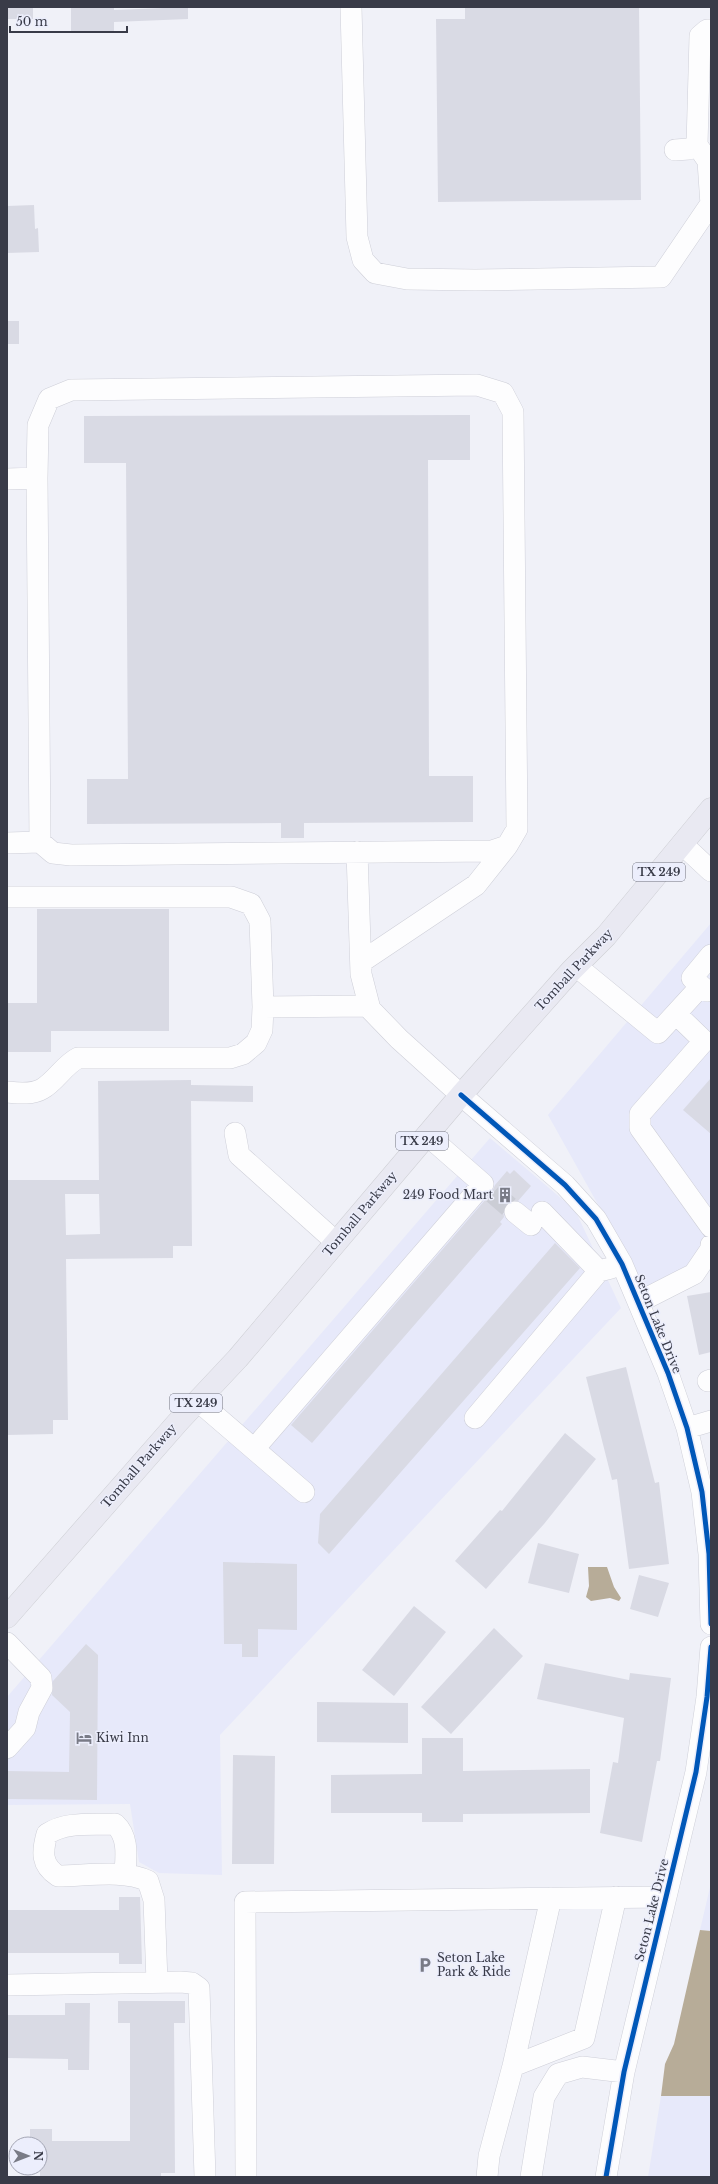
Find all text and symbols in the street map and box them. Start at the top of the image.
scale bar [10,8,127,34]
text: 50 m [16,14,48,29]
road number: TX 249 [633,863,685,881]
street label: Tomball Parkway [532,925,616,1014]
road number: TX 249 [396,1132,448,1150]
street label: Tomball Parkway [320,1168,400,1259]
building icon: 249 Food Mart [496,1186,514,1204]
place label: 249 Food Mart [403,1187,493,1202]
street label: Seton Lake Drive [632,1272,685,1376]
road number: TX 249 [170,1394,222,1412]
street label: Tomball Parkway [98,1420,180,1511]
hotel icon: Kiwi Inn [75,1729,93,1747]
place label: Kiwi Inn [96,1730,149,1745]
street label: Seton Lake Drive [631,1857,672,1963]
place label: Seton Lake Park & Ride [437,1950,511,1979]
parking icon: Seton Lake Park & Ride [416,1956,434,1974]
north arrow [8,2136,48,2176]
text: N [31,2151,45,2162]

